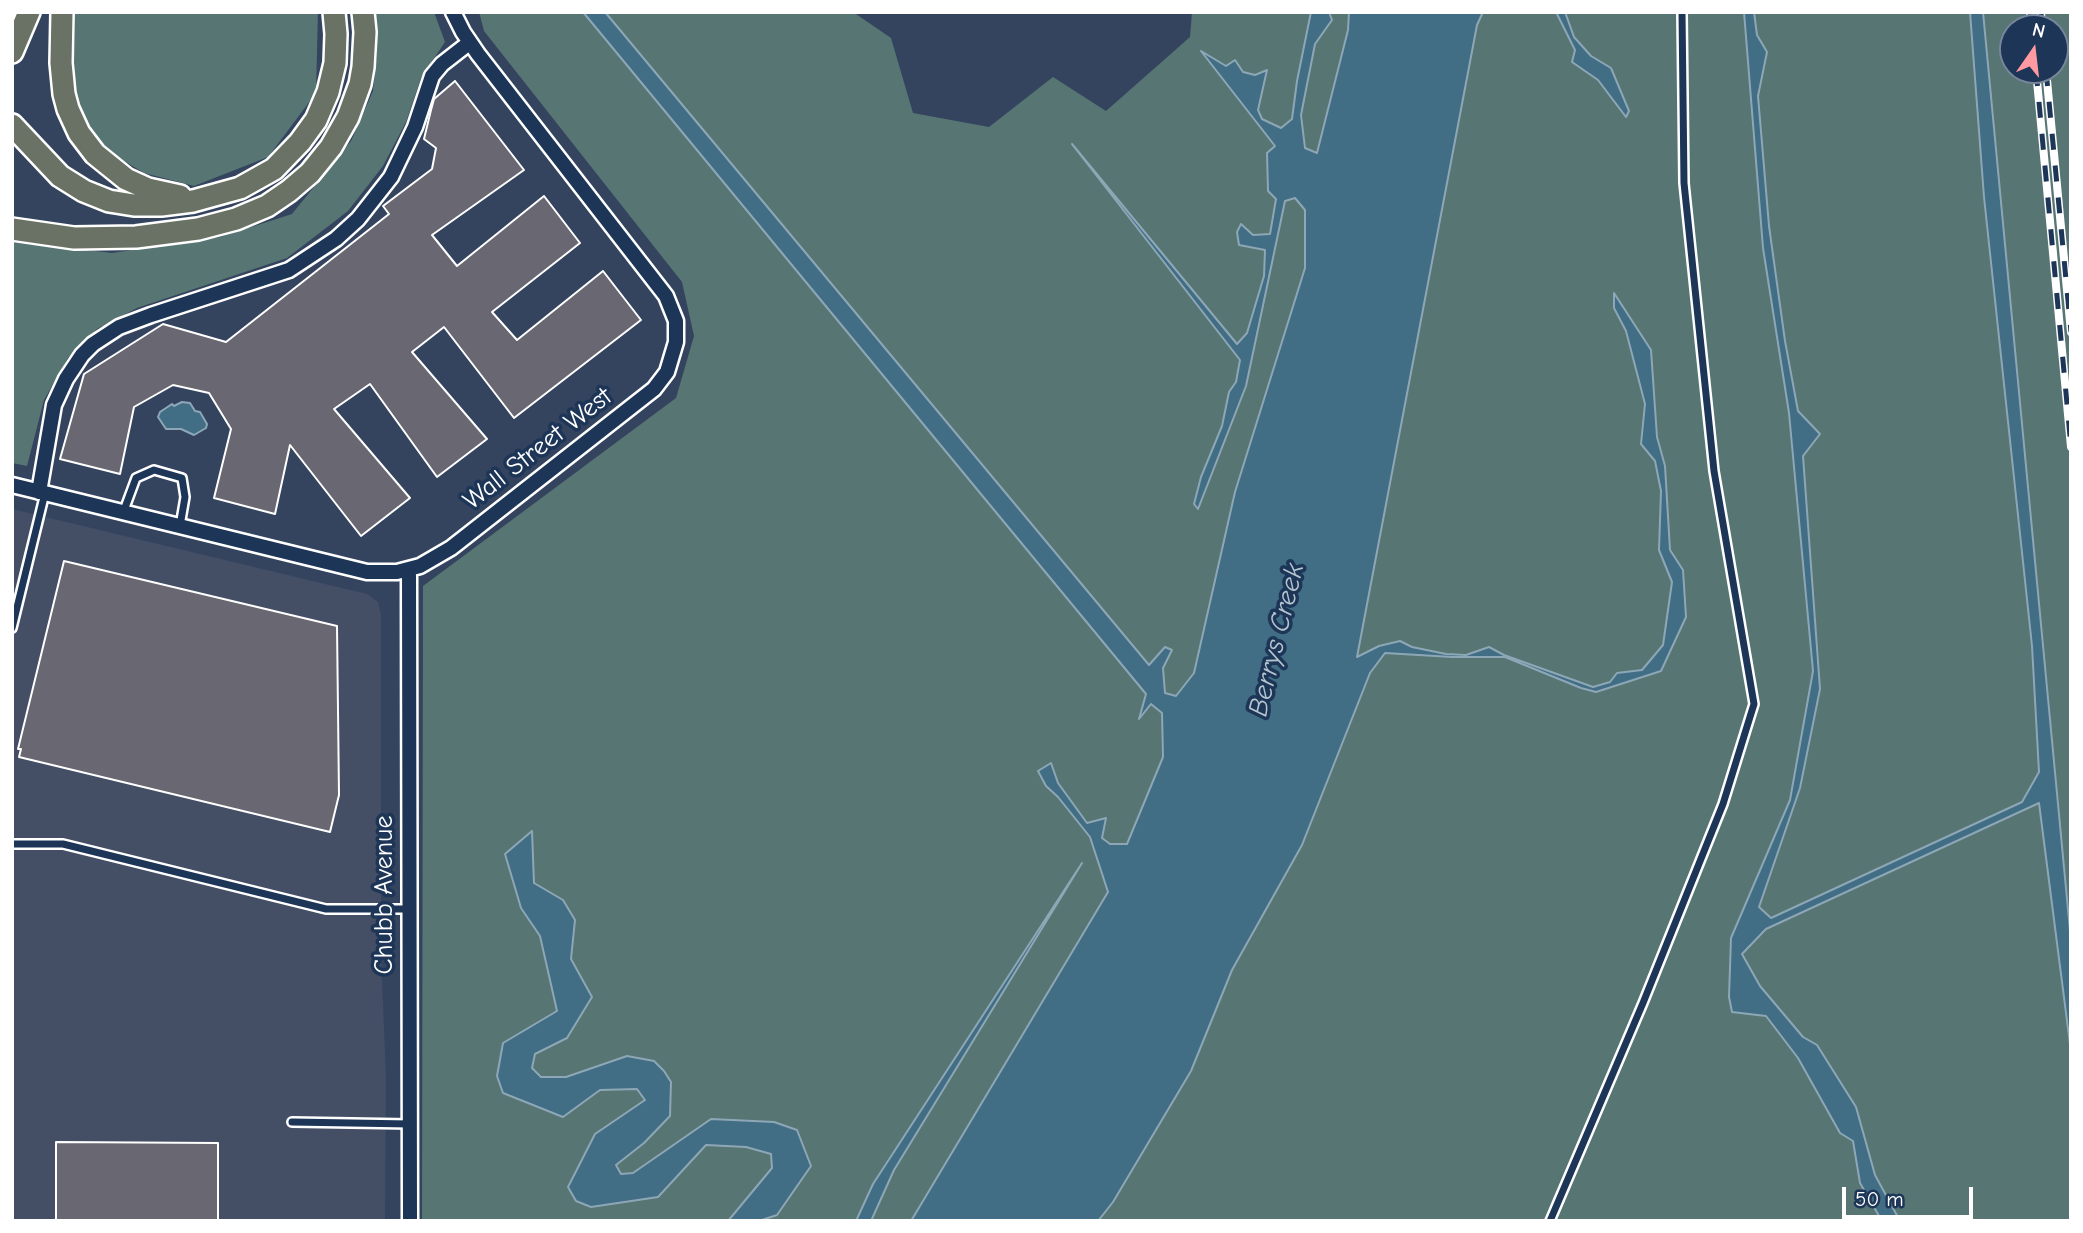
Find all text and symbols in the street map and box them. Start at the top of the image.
north arrow [1999,14,2069,84]
text: N [2030,18,2047,43]
street label: Wall Street West [457,381,619,517]
water label: Berrys Creek [1242,560,1312,720]
street label: Chubb Avenue [369,816,401,974]
scale bar [1845,1174,1976,1218]
text: 50 m [1855,1187,1904,1211]

